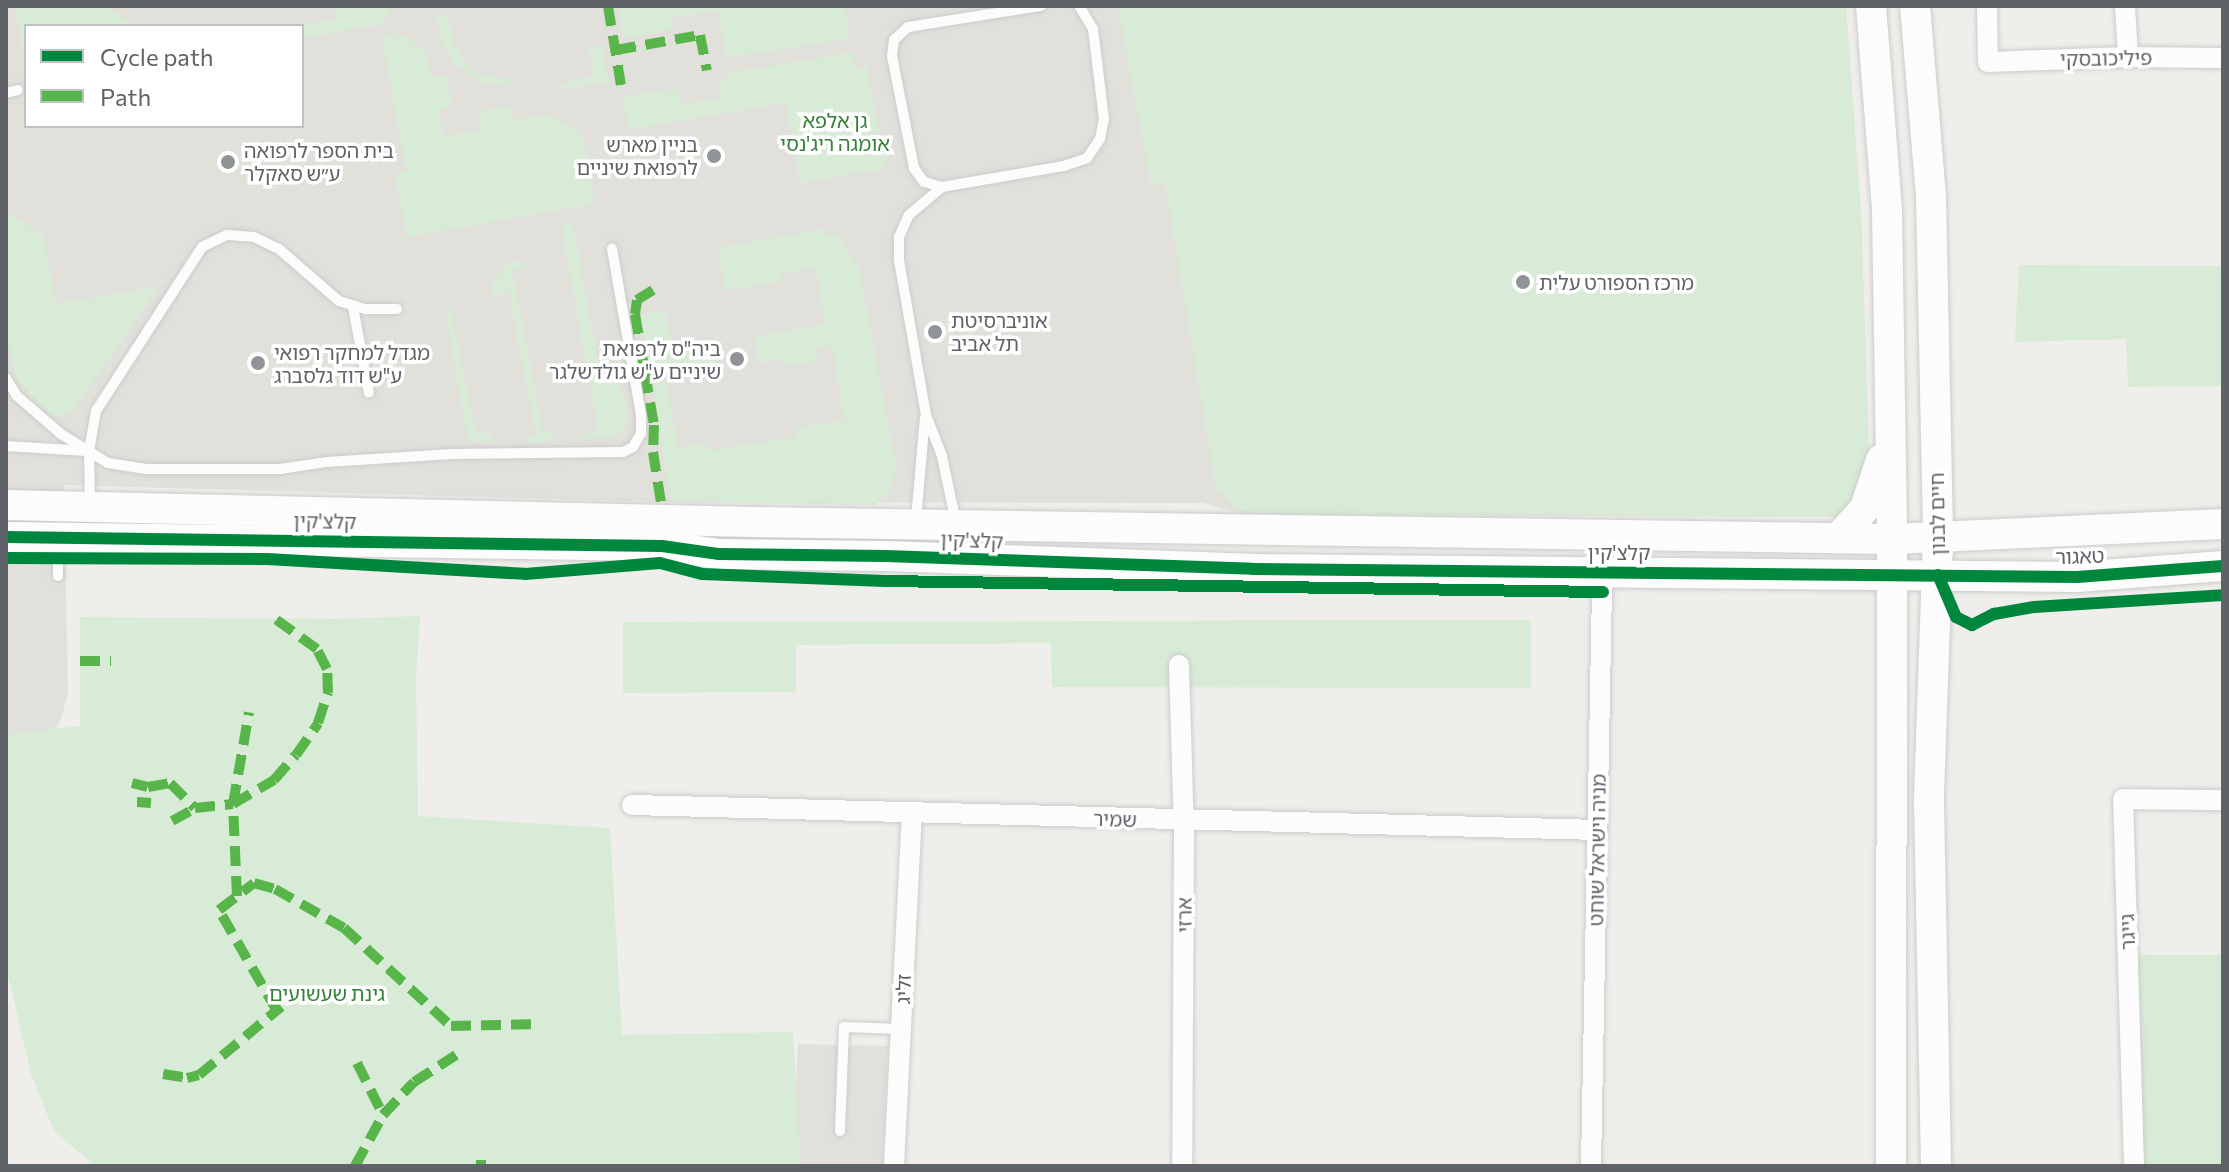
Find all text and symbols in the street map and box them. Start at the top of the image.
legend [24,24,304,128]
text: Cycle path [100,42,214,71]
street label: פיליכובסקי [2060,45,2152,71]
text: Path [100,82,151,111]
park label: גן אלפא אומגה ריג'נסי [780,108,890,155]
place label: בניין מארש לרפואת שיניים [576,132,698,179]
place label: בית הספר לרפואה ע״ש סאקלר [244,138,394,185]
marker: בניין מארש לרפואת שיניים [705,147,723,165]
marker: בית הספר לרפואה ע״ש סאקלר [219,153,237,171]
place label: מרכז הספורט עלית [1539,270,1694,294]
marker: מרכז הספורט עלית [1514,273,1532,291]
place label: אוניברסיטת תל אביב [951,308,1048,355]
marker: אוניברסיטת תל אביב [926,323,944,341]
place label: ביה"ס לרפואת שיניים ע"ש גולדשלגר [549,336,721,383]
place label: מגדל למחקר רפואי ע"ש דוד גלסברג [274,340,430,387]
marker: ביה"ס לרפואת שיניים ע"ש גולדשלגר [728,350,746,368]
marker: מגדל למחקר רפואי ע"ש דוד גלסברג [249,354,267,372]
street label: חיים לבנון [1924,472,1950,556]
street label: קלצ'קין [293,508,357,534]
street label: קלצ'קין [940,527,1004,553]
street label: קלצ'קין [1587,540,1651,564]
street label: טאגור [2055,543,2105,569]
street label: מניה וישראל שוחט [1584,774,1610,926]
street label: שמיר [1093,806,1137,832]
street label: ארזי [1172,897,1196,933]
street label: גייגר [2114,913,2140,951]
street label: זליג [890,973,916,1005]
park label: גינת שעשועים [269,981,385,1005]

